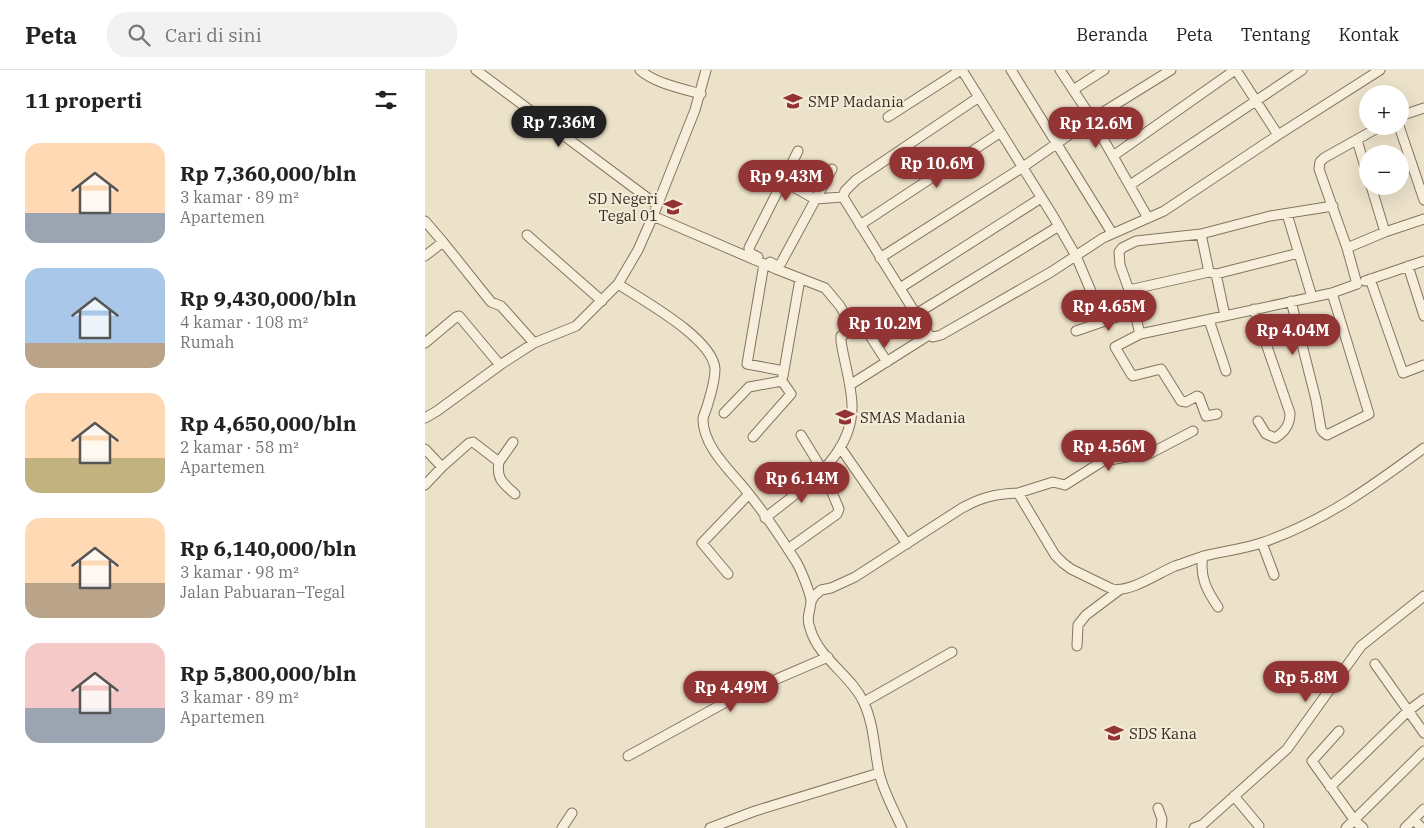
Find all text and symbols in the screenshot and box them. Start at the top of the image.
search box [107,12,457,57]
text: Peta [25,19,77,51]
icon: search [125,21,153,49]
text: Cari di sini [165,23,262,47]
text: Beranda [1076,23,1148,46]
text: Peta [1176,23,1213,46]
text: Tentang [1241,23,1310,46]
text: Kontak [1338,23,1399,46]
map controls [1359,85,1409,195]
button: + [1359,85,1409,135]
text: 11 properti [25,86,142,114]
icon: filters [372,86,400,114]
school or university icon: SMP Madania [782,90,804,112]
place label: SMP Madania [808,92,904,111]
pin: Rp 7.36M [507,106,611,148]
pin: Rp 12.6M [1044,106,1148,149]
text: Rp 7.36M [522,112,596,132]
text: Rp 12.6M [1059,113,1133,133]
button: − [1359,145,1409,195]
pin: Rp 10.6M [885,146,989,189]
text: Rp 10.6M [900,153,974,173]
text: Rp 7,360,000/bln [180,159,357,187]
pin: Rp 9.43M [734,160,838,202]
icon: home [65,163,125,223]
text: Rp 9.43M [749,166,823,186]
text: 3 kamar · 89 m² [180,187,299,207]
place label: SD Negeri Tegal 01 [588,189,658,225]
school or university icon: SD Negeri Tegal 01 [662,196,684,218]
text: Apartemen [180,207,265,227]
text: Rp 9,430,000/bln [180,284,357,312]
icon: home [65,288,125,348]
pin: Rp 4.65M [1057,290,1161,332]
text: Rp 4.65M [1072,296,1146,316]
pin: Rp 10.2M [833,306,937,349]
text: 4 kamar · 108 m² [180,312,308,332]
text: Rp 10.2M [848,313,922,333]
pin: Rp 4.04M [1241,314,1345,356]
text: Rp 4.04M [1256,320,1330,340]
text: Rumah [180,332,235,352]
school or university icon: SMAS Madania [834,406,856,428]
place label: SMAS Madania [860,408,966,427]
text: Rp 4,650,000/bln [180,409,357,437]
icon: home [65,413,125,473]
pin: Rp 4.56M [1057,430,1161,472]
text: Rp 4.56M [1072,436,1146,456]
text: 2 kamar · 58 m² [180,437,299,457]
text: Apartemen [180,457,265,477]
pin: Rp 6.14M [750,462,854,504]
text: Rp 6.14M [765,468,839,488]
text: Rp 6,140,000/bln [180,534,357,562]
icon: home [65,538,125,598]
text: 3 kamar · 98 m² [180,562,299,582]
text: Jalan Pabuaran–Tegal [180,582,345,602]
text: Rp 5,800,000/bln [180,659,357,687]
pin: Rp 5.8M [1260,660,1352,703]
icon: home [65,663,125,723]
text: Rp 5.8M [1274,667,1338,687]
pin: Rp 4.49M [679,670,783,713]
text: Rp 4.49M [694,677,768,697]
text: 3 kamar · 89 m² [180,687,299,707]
text: Apartemen [180,707,265,727]
school or university icon: SDS Kana [1103,722,1125,744]
place label: SDS Kana [1129,724,1197,743]

